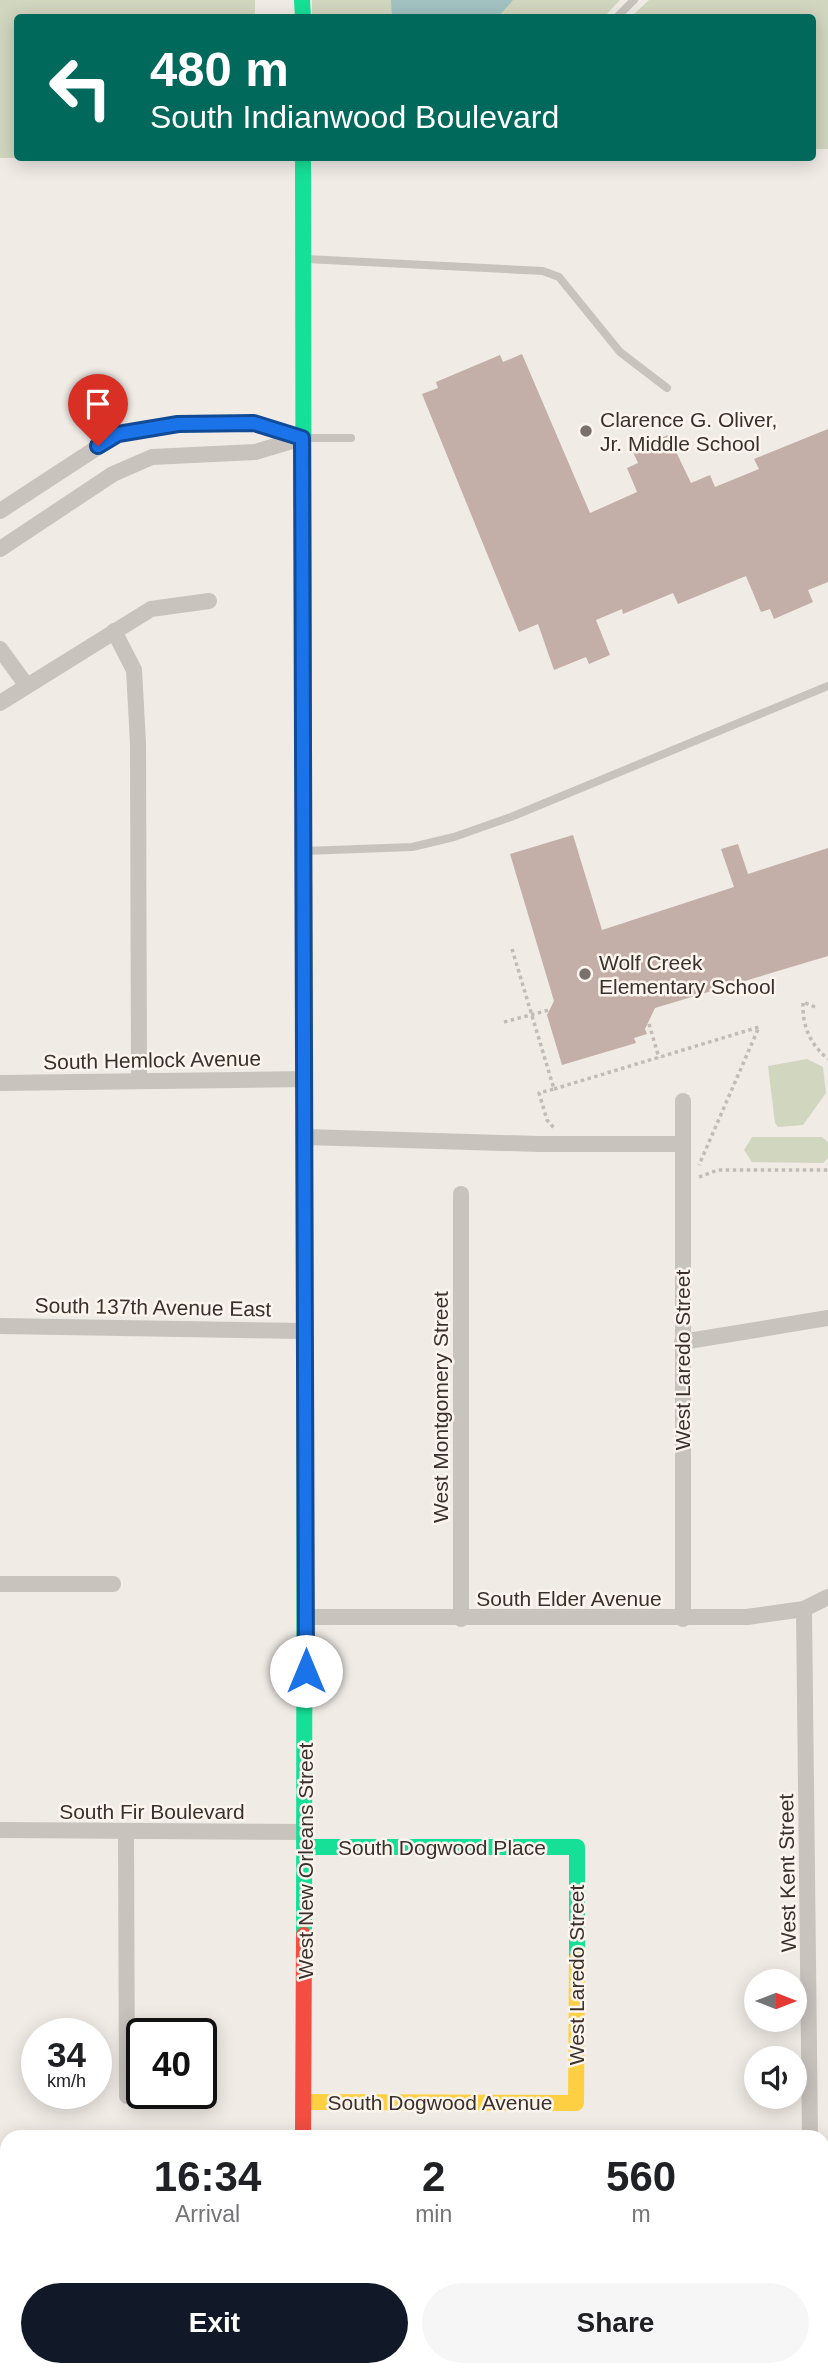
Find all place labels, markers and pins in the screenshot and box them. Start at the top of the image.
pin [68,374,128,446]
place label: Clarence G. Oliver, Jr. Middle School [600,408,777,455]
marker: Clarence G. Oliver, Jr. Middle School [578,423,594,439]
place label: Wolf Creek Elementary School [599,951,775,998]
marker: Wolf Creek Elementary School [577,966,593,982]

